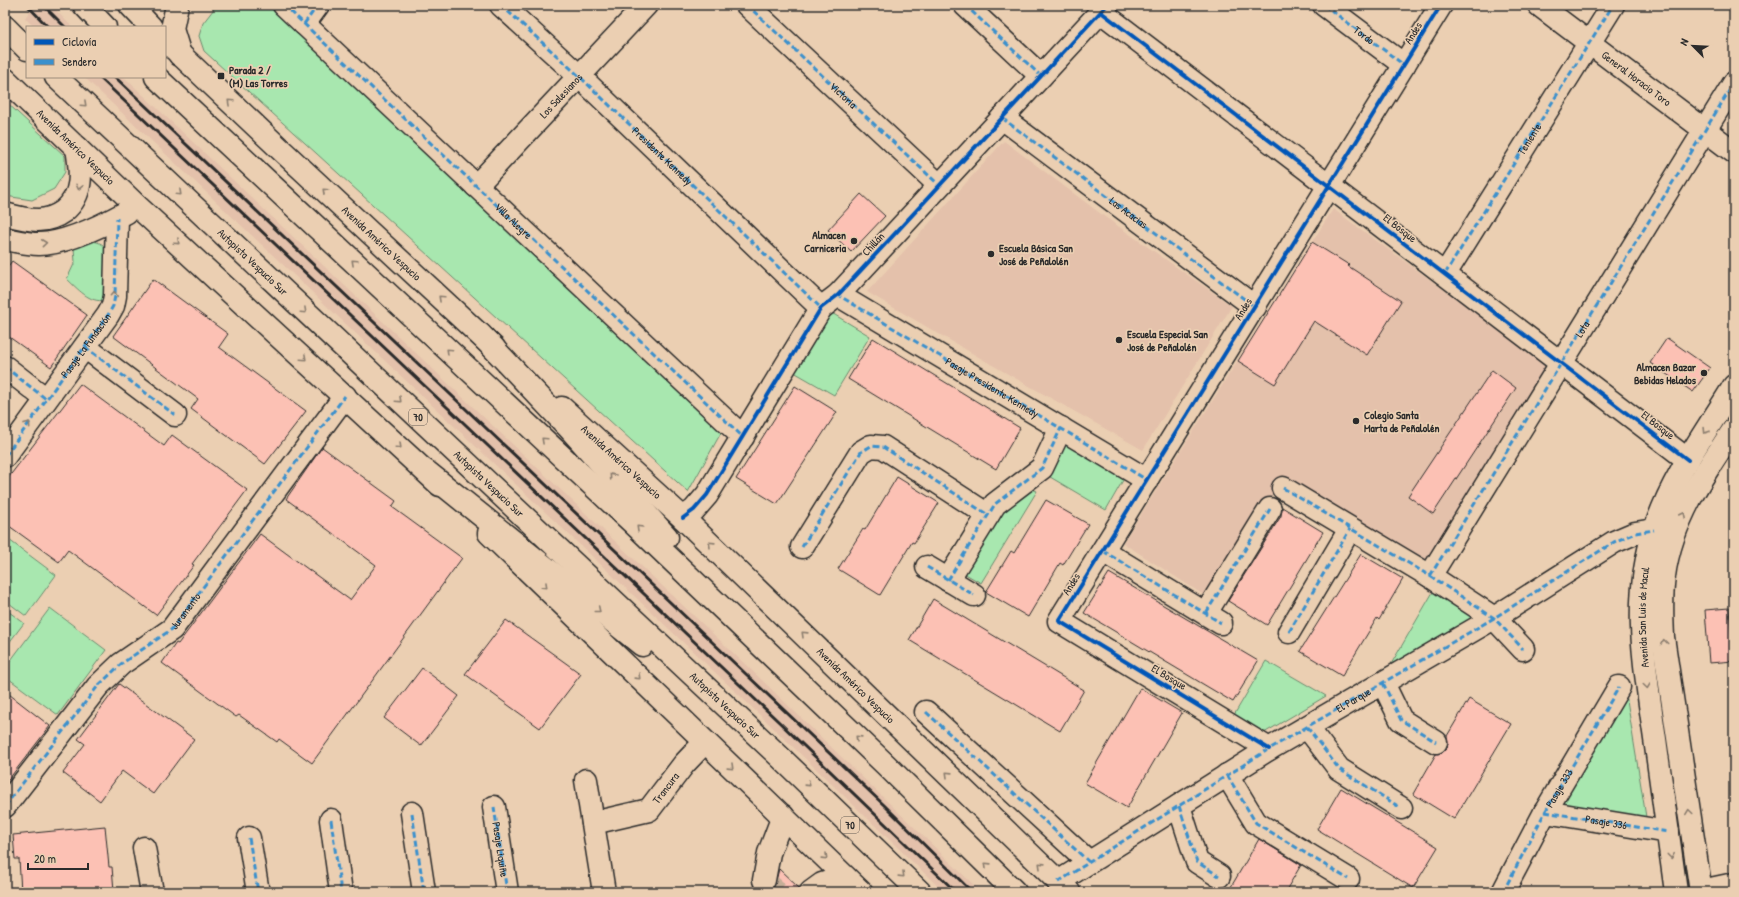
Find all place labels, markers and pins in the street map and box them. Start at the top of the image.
place label: Parada 2 / (M) Las Torres [229,63,288,90]
marker: Parada 2 / (M) Las Torres [216,71,226,81]
place label: Almacen Carniceria [804,228,847,255]
marker: Almacen Carniceria [849,236,859,246]
place label: Escuela Básica San José de Peñalolén [999,241,1073,268]
marker: Escuela Básica San José de Peñalolén [986,249,996,259]
place label: Escuela Especial San José de Peñalolén [1127,327,1208,354]
marker: Escuela Especial San José de Peñalolén [1114,335,1124,345]
place label: Almacen Bazar Bebidas Helados [1634,360,1697,387]
marker: Almacen Bazar Bebidas Helados [1699,368,1709,378]
place label: Colegio Santa Marta de Peñalolén [1364,408,1440,435]
marker: Colegio Santa Marta de Peñalolén [1351,416,1361,426]

